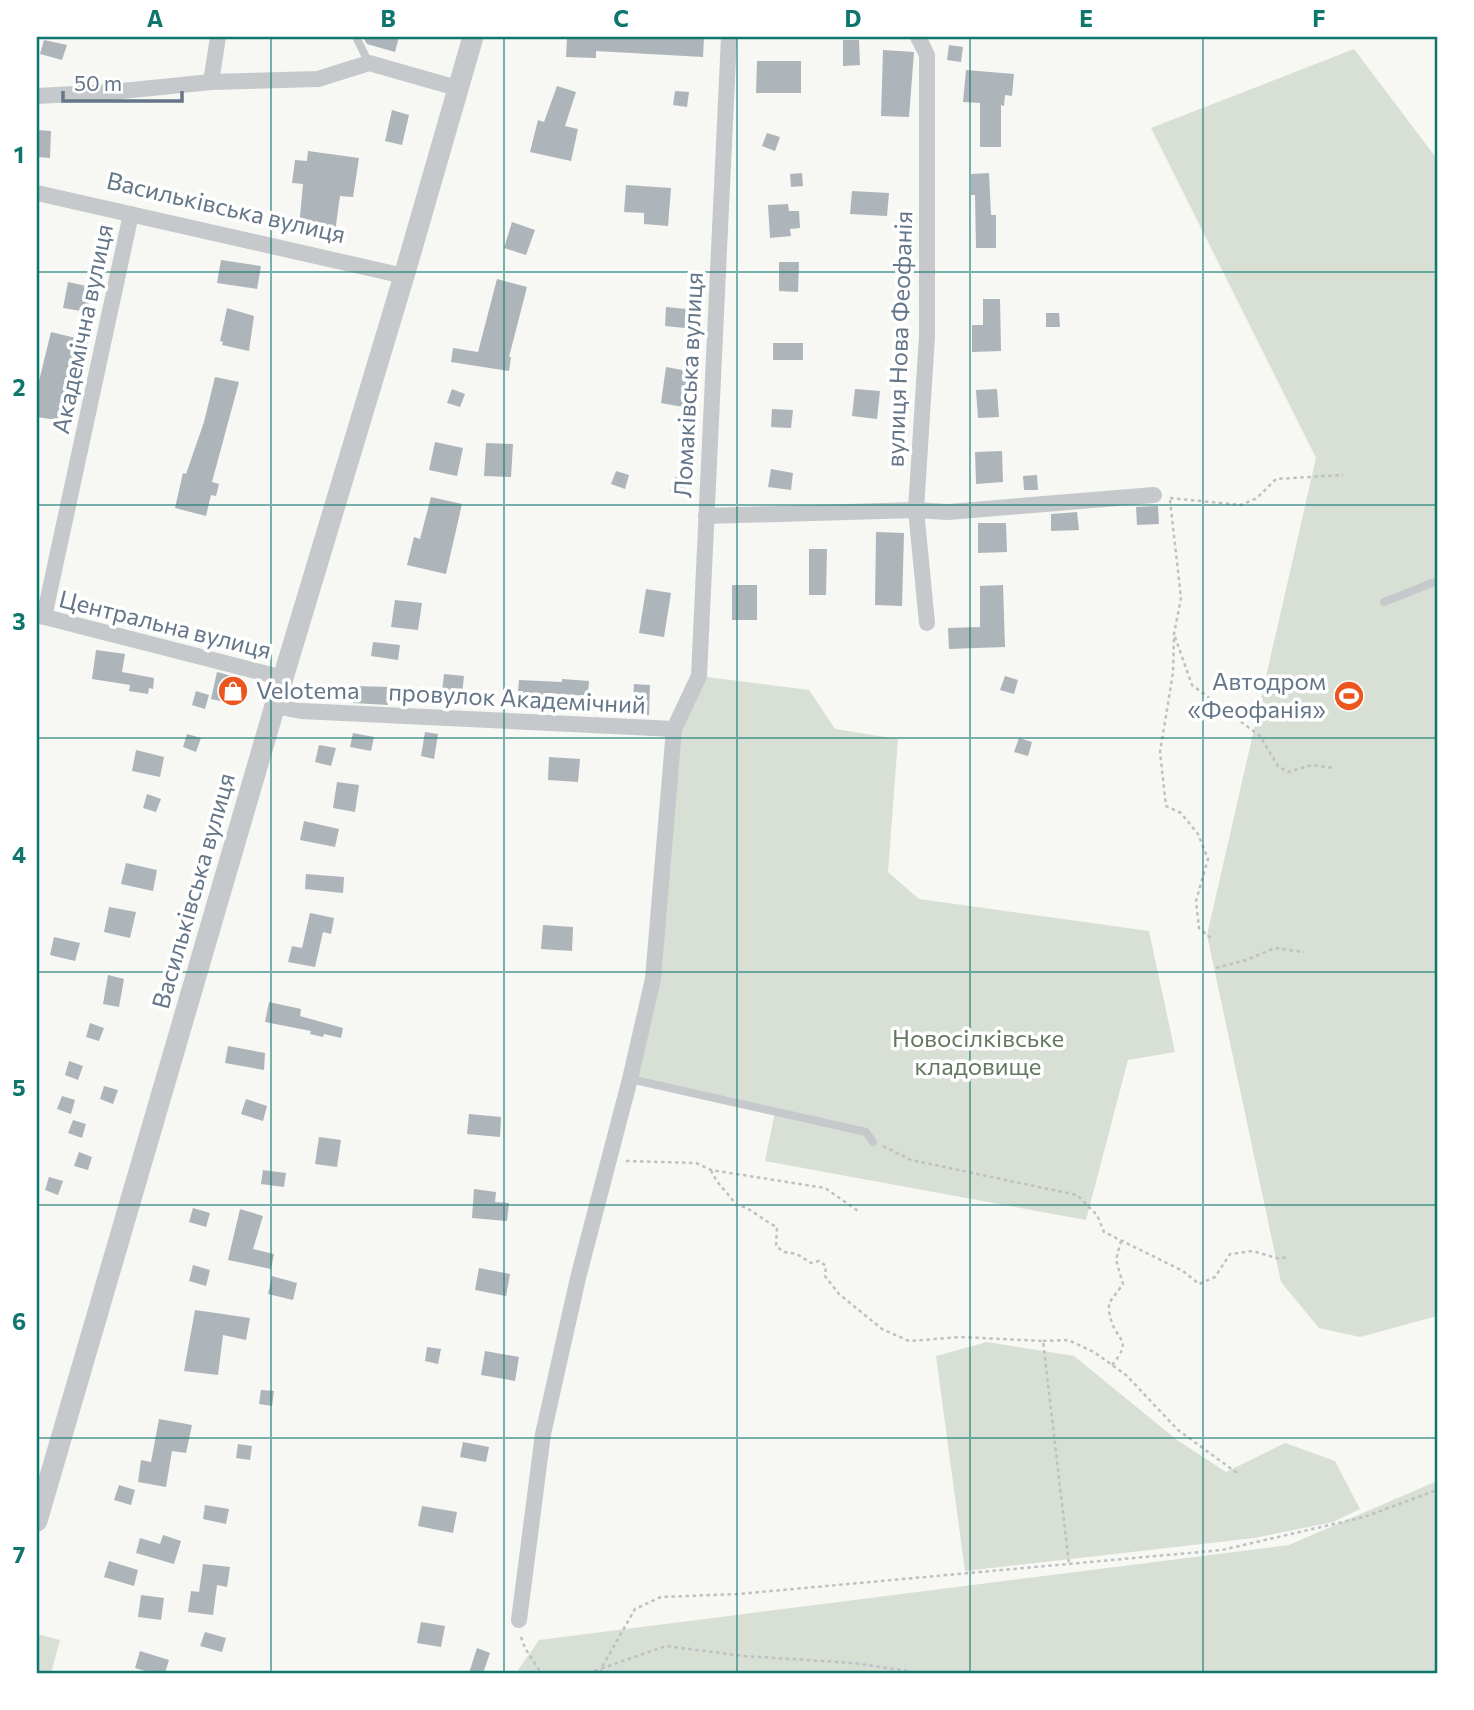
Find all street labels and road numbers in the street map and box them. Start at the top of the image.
street label: Васильківська вулиця [104,165,349,248]
street label: вулиця Нова Феофанія [880,210,917,468]
street label: Академічна вулиця [45,221,118,436]
street label: Ломаківська вулиця [667,271,708,499]
street label: Центральна вулиця [56,583,275,664]
street label: провулок Академічний [388,676,647,719]
street label: Васильківська вулиця [145,769,240,1012]

